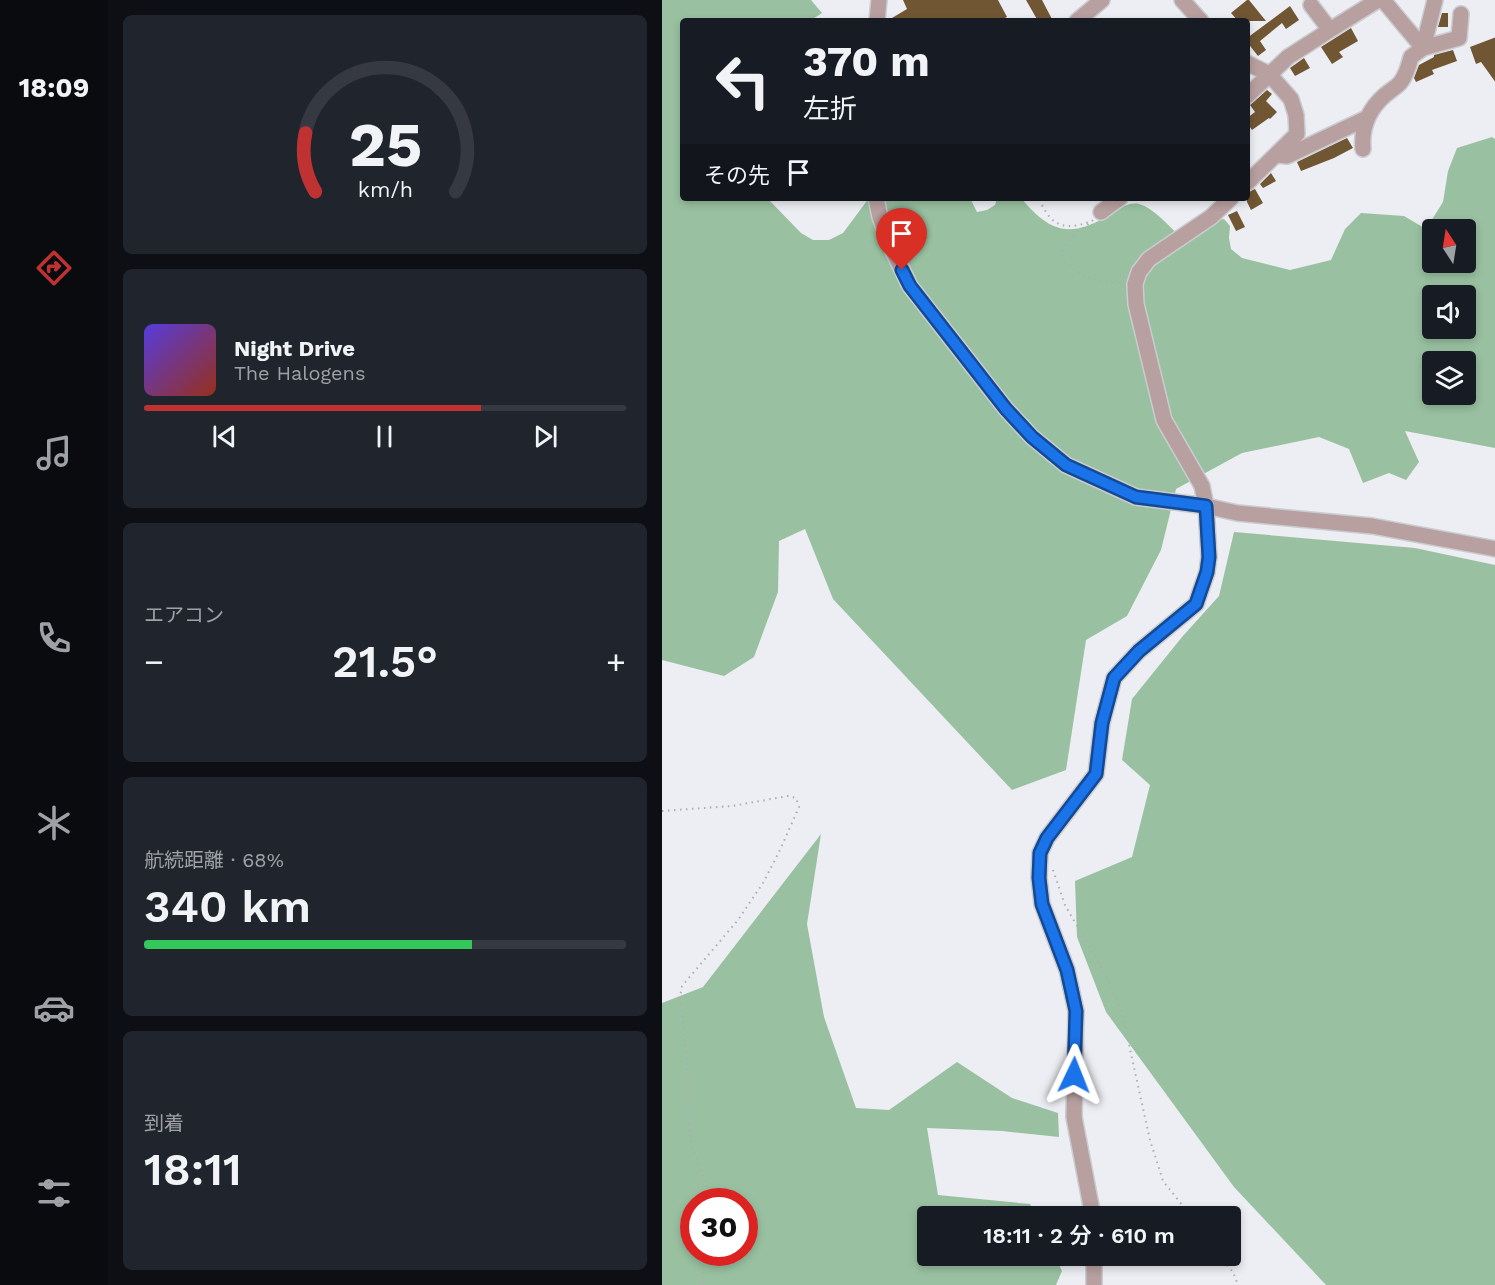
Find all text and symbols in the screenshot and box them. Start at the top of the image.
text: 370 m [803,37,930,86]
icon: left [704,42,782,120]
text: 18:09 [19,72,89,104]
text: 左折 [803,93,857,125]
text: 25 [348,108,422,181]
icon: arrive [782,156,815,189]
text: その先 [704,163,770,188]
text: km/h [357,177,413,202]
pin [876,208,927,270]
icon: arrive [885,217,918,250]
north arrow [1422,219,1476,273]
map controls [1422,219,1476,405]
icon: directions [33,247,75,289]
button: sound [1422,285,1476,339]
text: Night Drive [234,336,355,361]
button: layers [1422,351,1476,405]
text: The Halogens [234,361,366,385]
icon: previous [208,420,241,453]
icon: pause [368,420,401,453]
icon: next [529,420,562,453]
icon: music [33,432,75,474]
text: エアコン [144,603,224,627]
icon: phone [33,617,75,659]
text: 21.5° [332,635,438,688]
text: − [144,642,164,681]
text: + [606,642,626,681]
icon: climate [33,802,75,844]
text: 航続距離 · 68% [144,848,284,872]
text: 340 km [144,880,311,933]
icon: car [33,987,75,1029]
position arrow [1042,1043,1106,1107]
text: 到着 [144,1111,184,1135]
text: 18:11 [144,1143,242,1196]
icon: filters [33,1172,75,1214]
speed limit sign: 30 [680,1188,758,1266]
text: 18:11 · 2 分 · 610 m [983,1223,1175,1248]

